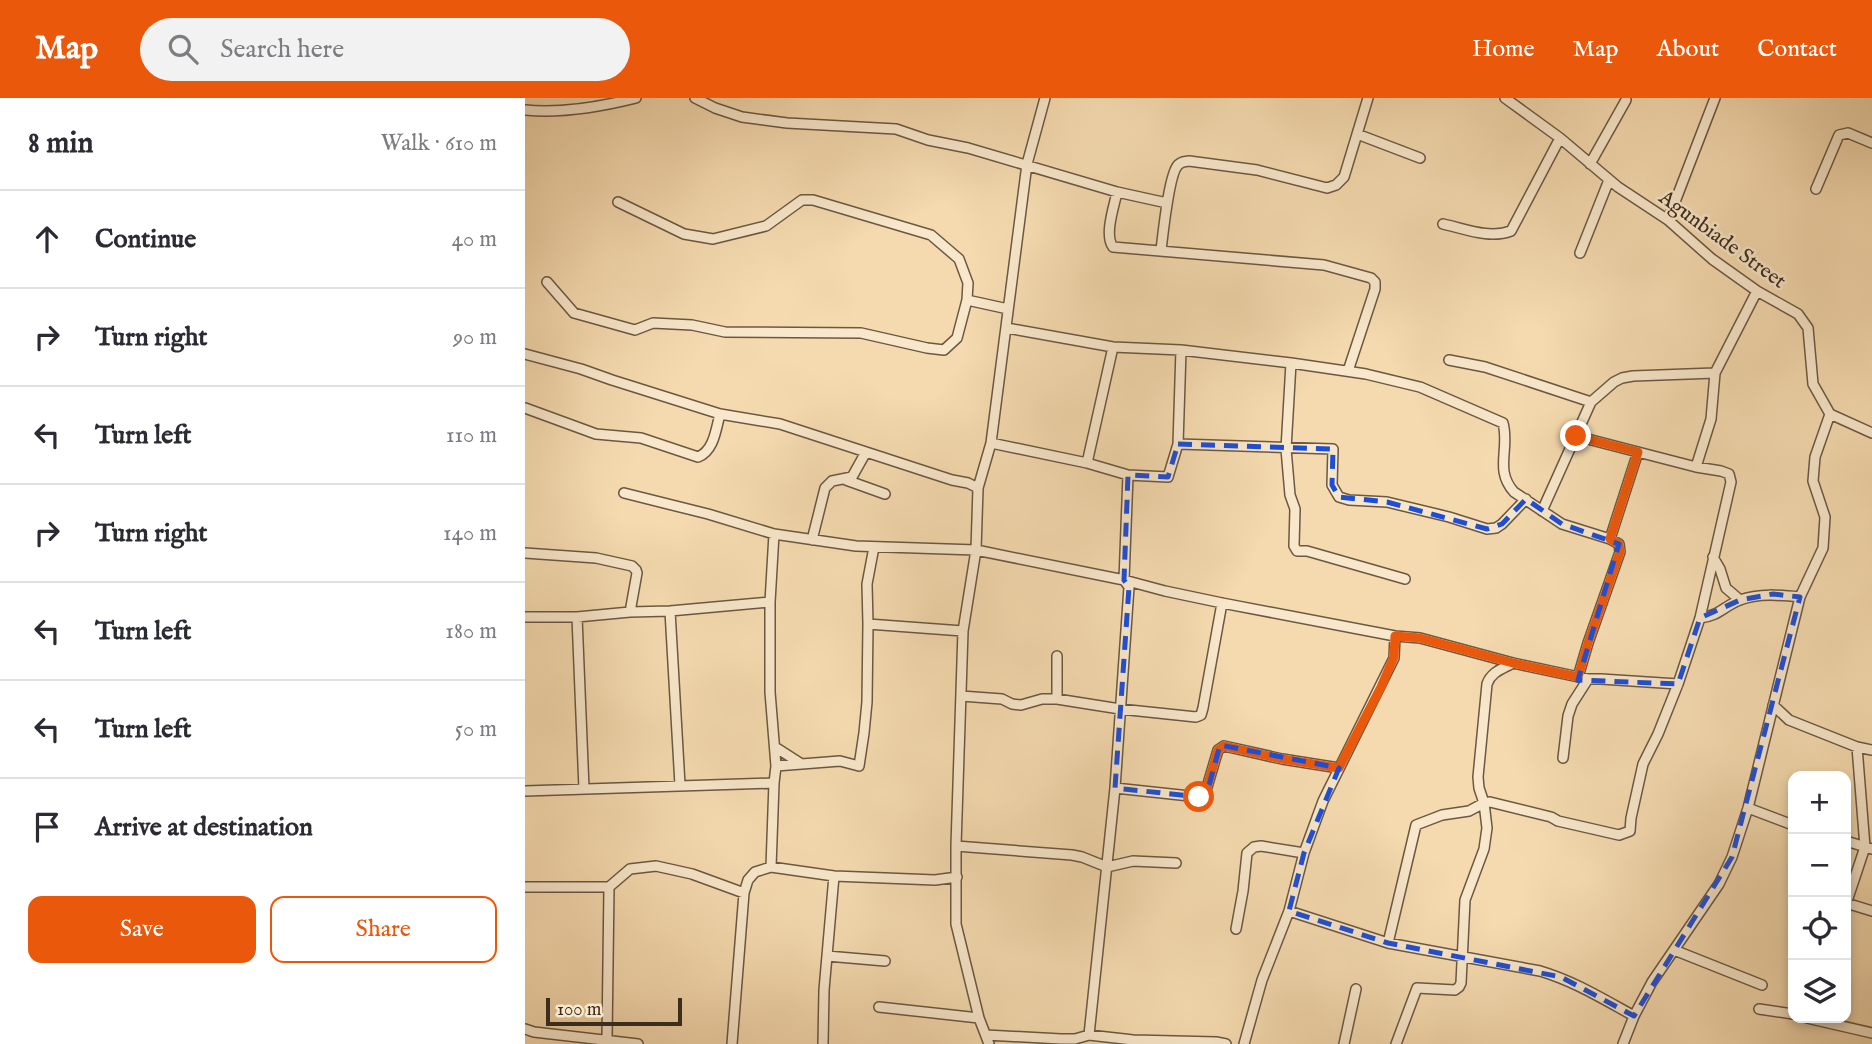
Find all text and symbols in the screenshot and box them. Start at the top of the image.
search box [140,18,630,81]
text: Map [35,28,98,70]
icon: search [164,30,202,68]
text: Search here [220,33,344,66]
text: Home [1472,34,1535,65]
text: Map [1573,34,1619,65]
text: About [1657,34,1719,65]
text: Contact [1757,34,1837,65]
text: 8 min [28,125,94,163]
text: Walk · 610 m [381,129,497,158]
street label: Agunbiade Street [1652,184,1791,295]
icon: ahead [28,220,66,258]
text: Continue [95,223,196,256]
text: 40 m [452,225,497,254]
icon: right [28,318,66,356]
text: Turn right [95,321,208,354]
text: 90 m [453,323,497,352]
icon: left [28,416,66,454]
text: Turn left [95,419,192,452]
route end [1560,420,1591,451]
text: 110 m [446,421,497,450]
icon: right [28,514,66,552]
text: Turn right [95,517,208,550]
text: 140 m [443,519,497,548]
icon: left [28,612,66,650]
text: Turn left [95,615,192,648]
text: 180 m [445,617,497,646]
icon: left [28,710,66,748]
text: Turn left [95,713,192,746]
text: 50 m [455,715,497,744]
map controls [1788,771,1851,1023]
button: + [1788,771,1851,834]
route start [1183,781,1214,812]
icon: arrive [28,808,66,846]
text: Arrive at destination [95,811,313,844]
button: − [1788,834,1851,897]
button: Save [28,896,256,963]
button: Share [270,896,497,963]
button: locate [1788,897,1851,960]
button: layers [1788,960,1851,1023]
scale bar [546,995,683,1027]
text: 100 m [557,998,601,1022]

